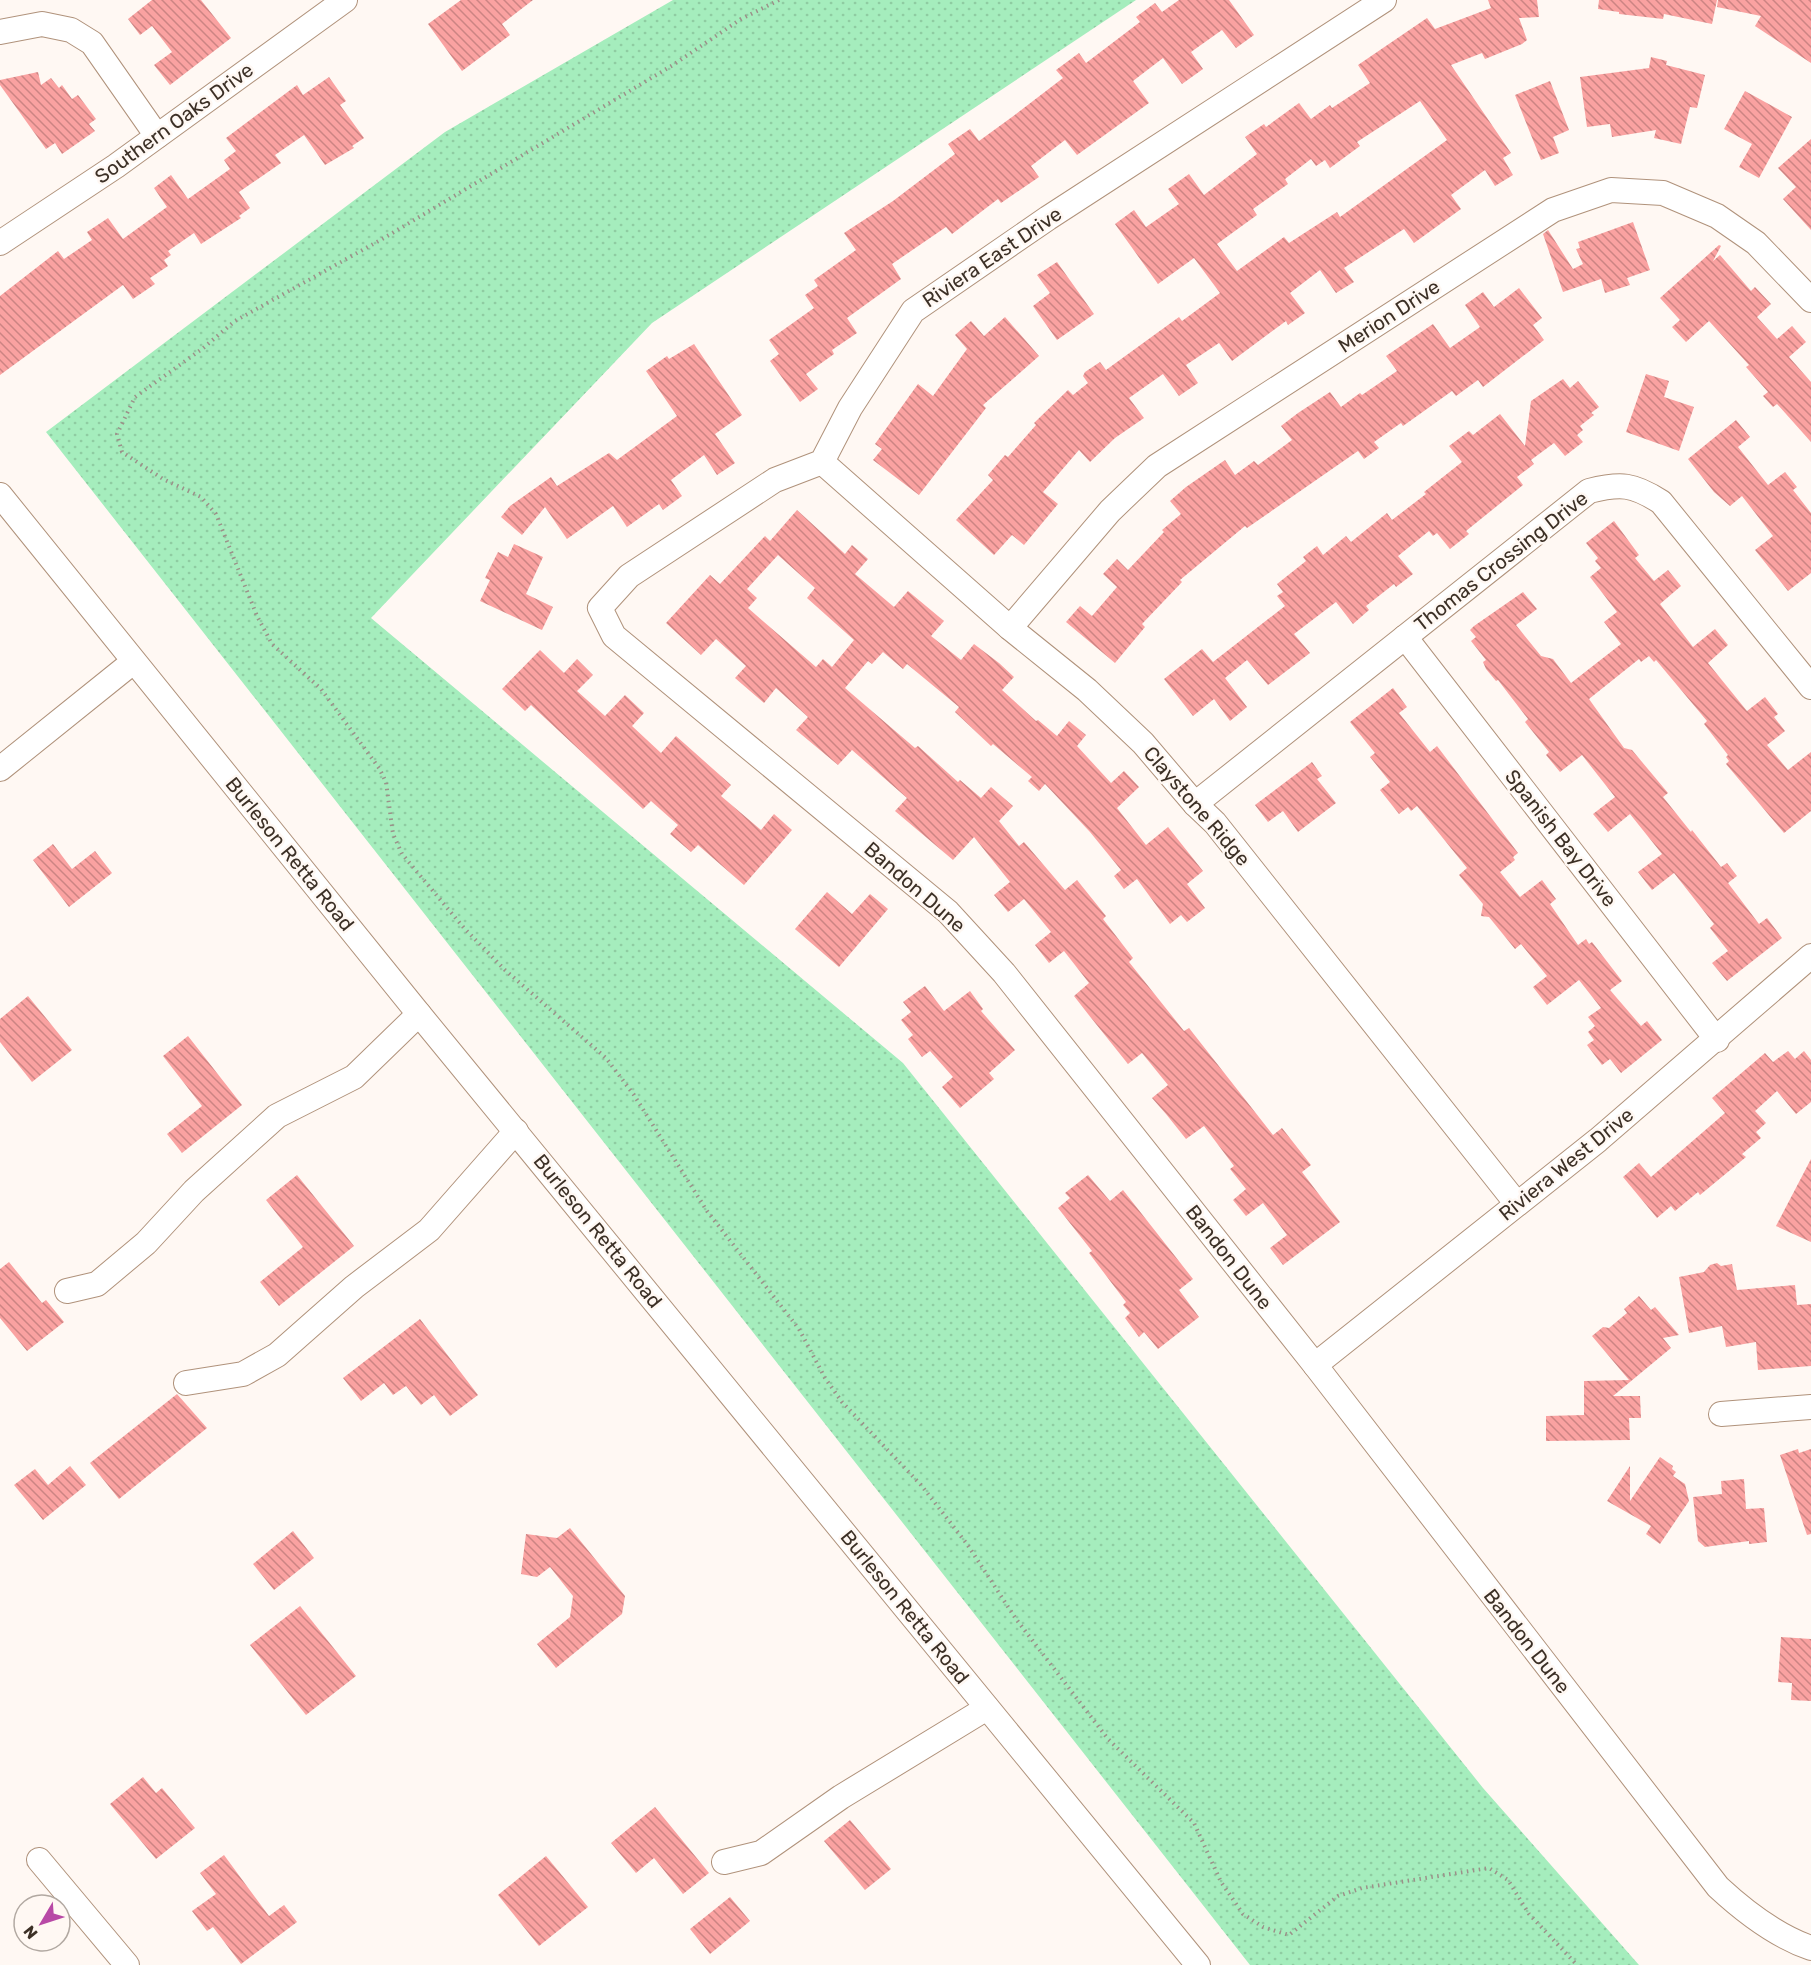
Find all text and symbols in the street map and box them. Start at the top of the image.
street label: Southern Oaks Drive [90,58,258,188]
street label: Riviera East Drive [918,202,1066,312]
street label: Merion Drive [1334,274,1444,358]
street label: Thomas Crossing Drive [1410,486,1592,636]
street label: Claystone Ridge [1139,741,1255,871]
street label: Spanish Bay Drive [1500,765,1622,911]
street label: Burleson Retta Road [221,772,359,936]
street label: Bandon Dune [860,837,970,937]
street label: Riviera West Drive [1494,1102,1638,1226]
street label: Burleson Retta Road [529,1149,667,1313]
street label: Bandon Dune [1181,1200,1277,1314]
street label: Burleson Retta Road [836,1525,974,1689]
street label: Bandon Dune [1479,1584,1575,1698]
north arrow [12,1893,72,1953]
text: N [20,1922,42,1943]

